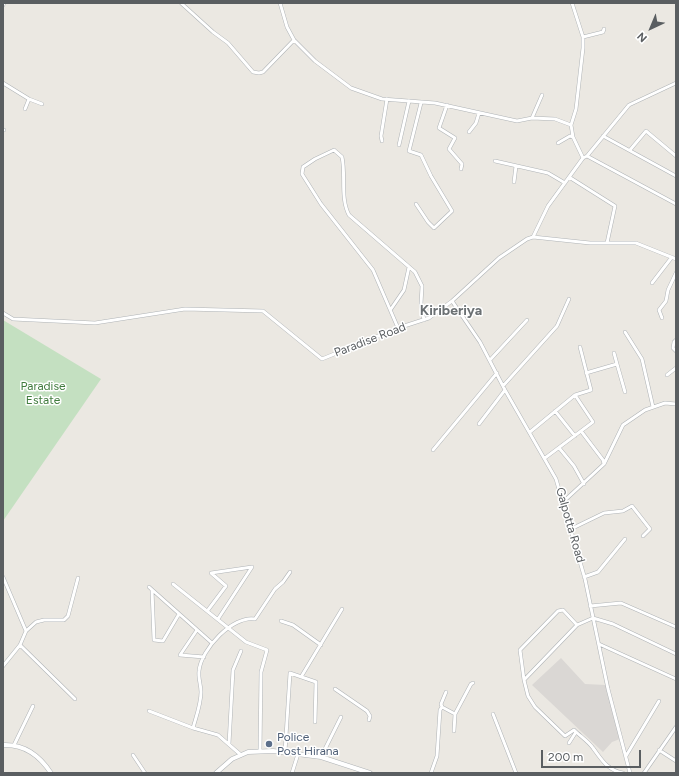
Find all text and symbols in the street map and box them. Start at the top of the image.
north arrow [631,8,671,48]
text: N [635,29,650,45]
district label: Kiriberiya [420,303,482,319]
street label: Paradise Road [332,320,408,360]
park label: Paradise Estate [20,379,66,407]
street label: Galpotta Road [552,486,588,564]
place label: Police Post Hirana [277,730,339,758]
marker: Police Post Hirana [264,739,274,749]
scale bar [543,742,643,768]
text: 200 m [548,750,583,764]

